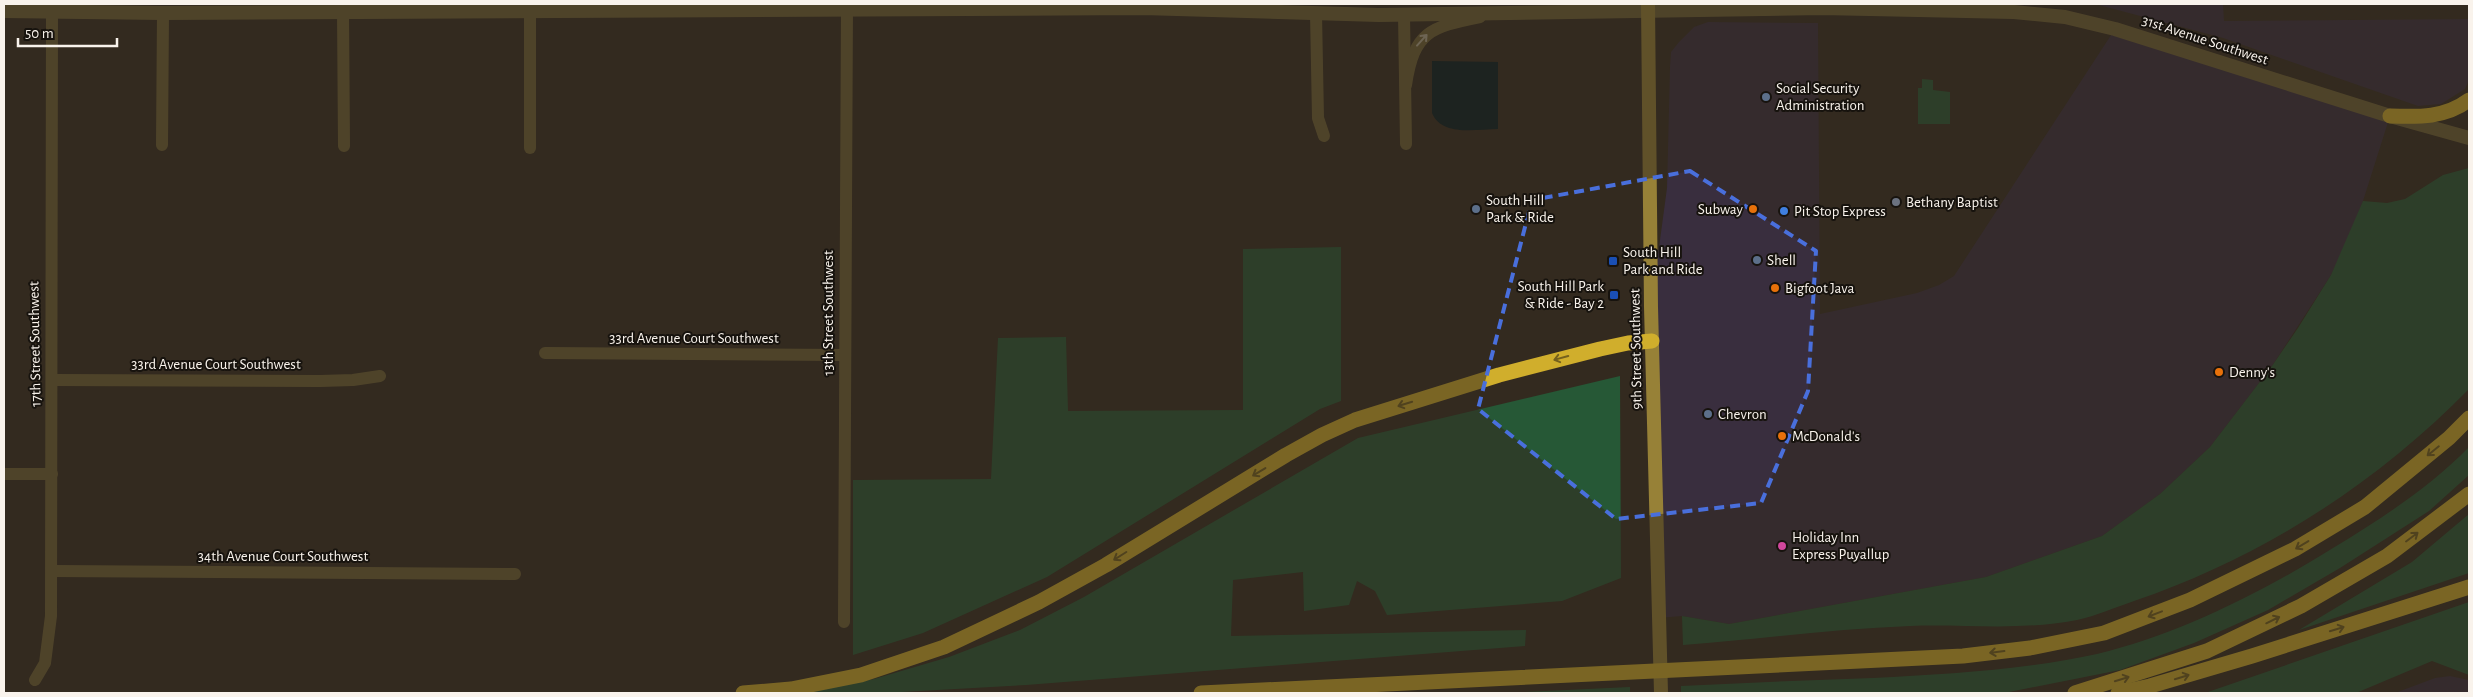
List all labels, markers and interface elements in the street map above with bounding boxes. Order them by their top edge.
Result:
street label: 31st Avenue Southwest [2140,13,2270,68]
scale bar [18,15,116,47]
text: 50 m [25,26,54,41]
one-way arrow [1416,33,1428,46]
place label: Social Security Administration [1776,81,1865,113]
marker: Social Security Administration [1760,91,1772,103]
place label: South Hill Park & Ride [1486,193,1554,225]
place label: Bethany Baptist [1906,195,1998,210]
marker: Bethany Baptist [1890,196,1902,208]
place label: Subway [1698,202,1744,217]
marker: South Hill Park & Ride [1470,203,1482,215]
marker: Subway [1747,203,1759,215]
place label: Pit Stop Express [1794,204,1886,219]
marker: Pit Stop Express [1778,205,1790,217]
place label: South Hill Park and Ride [1623,245,1703,277]
street label: 13th Street Southwest [821,250,836,376]
place label: Shell [1767,253,1796,268]
marker: Shell [1751,254,1763,266]
marker: South Hill Park and Ride [1607,255,1619,267]
place label: South Hill Park & Ride - Bay 2 [1517,279,1604,311]
street label: 17th Street Southwest [26,281,44,407]
place label: Bigfoot Java [1785,281,1854,296]
marker: Bigfoot Java [1769,282,1781,294]
street label: 9th Street Southwest [1627,288,1645,410]
marker: South Hill Park & Ride - Bay 2 [1608,289,1620,301]
street label: 33rd Avenue Court Southwest [609,331,779,346]
one-way arrow [1554,354,1570,364]
street label: 33rd Avenue Court Southwest [131,357,301,372]
place label: Denny's [2229,365,2275,380]
marker: Denny's [2213,366,2225,378]
one-way arrow [1398,399,1414,409]
place label: Chevron [1718,407,1767,422]
marker: Chevron [1702,408,1714,420]
place label: McDonald's [1792,429,1860,444]
marker: McDonald's [1776,430,1788,442]
one-way arrow [2427,445,2440,456]
one-way arrow [1252,467,1266,477]
place label: Holiday Inn Express Puyallup [1792,530,1889,562]
one-way arrow [2405,532,2419,542]
marker: Holiday Inn Express Puyallup [1776,540,1788,552]
one-way arrow [2295,541,2309,551]
street label: 34th Avenue Court Southwest [198,549,368,564]
one-way arrow [1113,551,1127,562]
one-way arrow [2147,610,2162,619]
one-way arrow [2265,614,2280,624]
one-way arrow [2329,624,2345,634]
one-way arrow [1990,647,2006,657]
one-way arrow [2173,671,2189,681]
one-way arrow [2113,674,2129,684]

